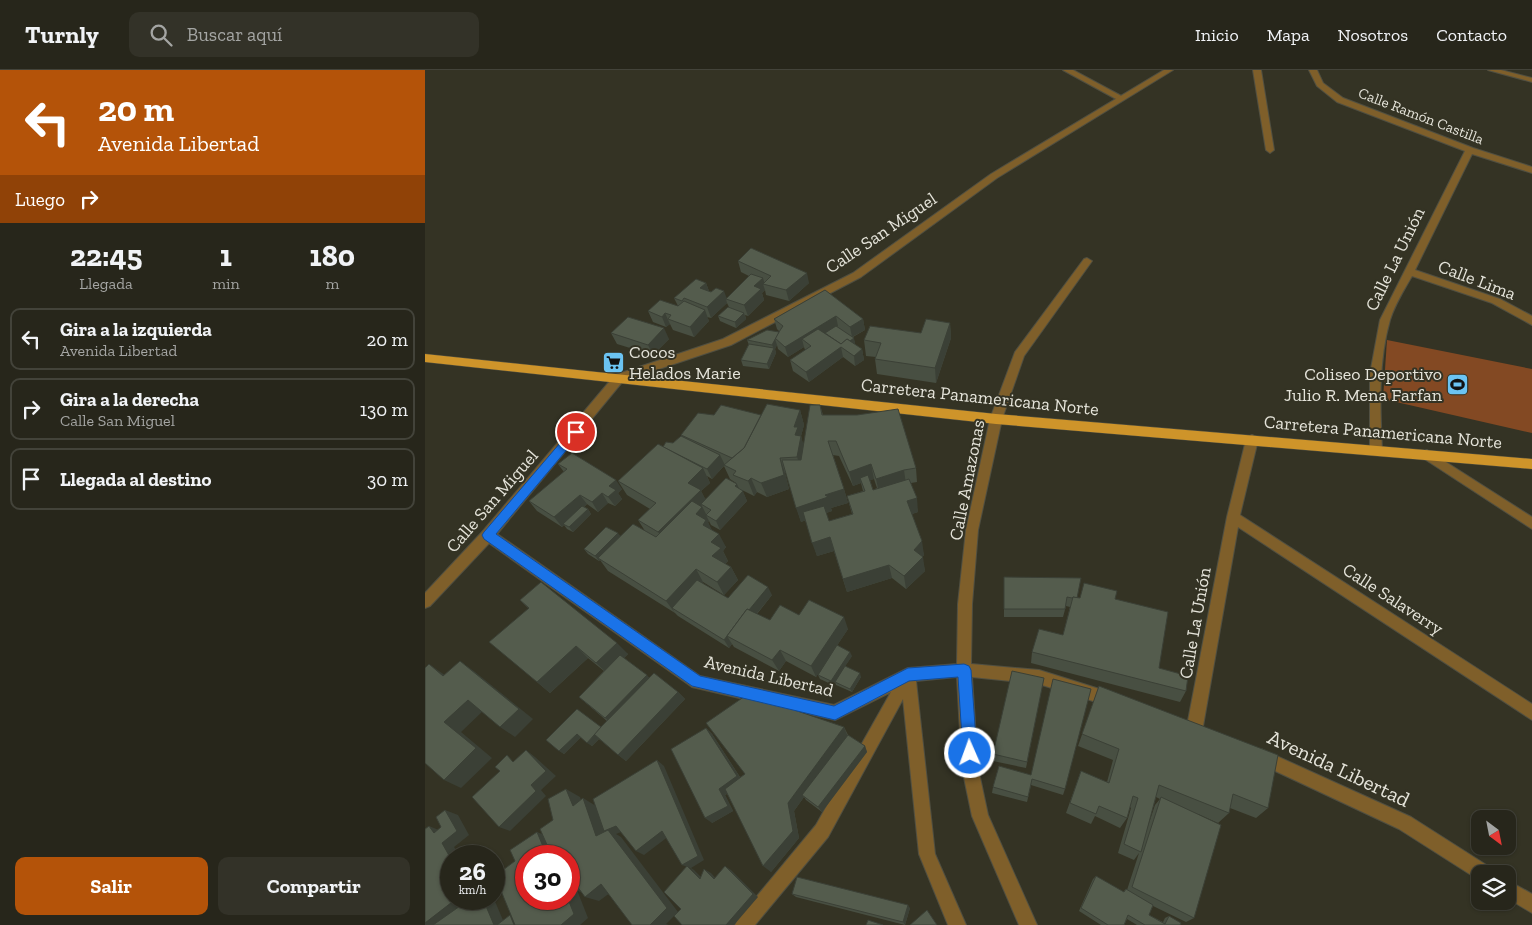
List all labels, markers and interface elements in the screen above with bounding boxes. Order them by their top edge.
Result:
search box [129,12,479,57]
text: Turnly [25,20,99,49]
icon: search [147,21,175,49]
text: Buscar aquí [187,23,282,46]
text: Inicio [1195,24,1239,46]
text: Mapa [1267,24,1310,46]
text: Nosotros [1338,24,1408,46]
text: Contacto [1436,24,1507,46]
street label: Calle Ramón Castilla [1356,84,1486,148]
text: 20 m [98,88,174,130]
icon: left [15,90,80,155]
text: Avenida Libertad [98,130,259,157]
icon: right [75,185,103,213]
text: Luego [15,188,65,211]
street label: Calle San Miguel [821,188,941,278]
street label: Calle La Unión [1360,203,1430,314]
text: 22:45 [70,238,142,274]
text: 1 [220,238,232,274]
text: 180 [310,238,355,274]
street label: Calle Lima [1435,255,1519,305]
text: Llegada [79,274,133,293]
text: min [212,274,240,293]
text: m [325,274,339,293]
text: Gira a la izquierda [60,318,212,341]
icon: left [17,325,45,353]
text: 20 m [367,328,408,351]
text: Avenida Libertad [60,341,177,360]
place label: Cocos Helados Marie [629,341,741,384]
supermarket icon: Cocos Helados Marie [601,350,625,374]
place label: Coliseo Deportivo Julio R. Mena Farfan [1284,363,1443,406]
sports icon: Coliseo Deportivo Julio R. Mena Farfan [1446,372,1470,396]
street label: Carretera Panamericana Norte [860,374,1100,420]
text: Gira a la derecha [60,388,199,411]
icon: right [17,395,45,423]
text: 130 m [360,398,408,421]
text: Calle San Miguel [60,411,175,430]
pin [555,411,597,453]
street label: Carretera Panamericana Norte [1263,411,1503,453]
icon: arrive [562,418,590,446]
street label: Calle Amazonas [945,418,989,542]
street label: Calle San Miguel [441,445,543,557]
icon: arrive [17,465,45,493]
text: Llegada al destino [60,468,211,491]
text: 30 m [367,468,408,491]
street label: Calle Salaverry [1339,558,1448,640]
street label: Calle La Unión [1174,565,1216,680]
street label: Avenida Libertad [702,650,836,702]
street label: Avenida Libertad [1264,724,1414,812]
position arrow [943,726,995,778]
north arrow [1471,810,1516,855]
map controls [1471,810,1516,910]
speed limit sign: 30 [515,845,580,910]
text: 26 [459,856,486,886]
button: Salir [15,857,208,915]
button: Compartir [218,857,410,915]
button: layers [1471,865,1516,910]
text: km/h [459,883,486,897]

